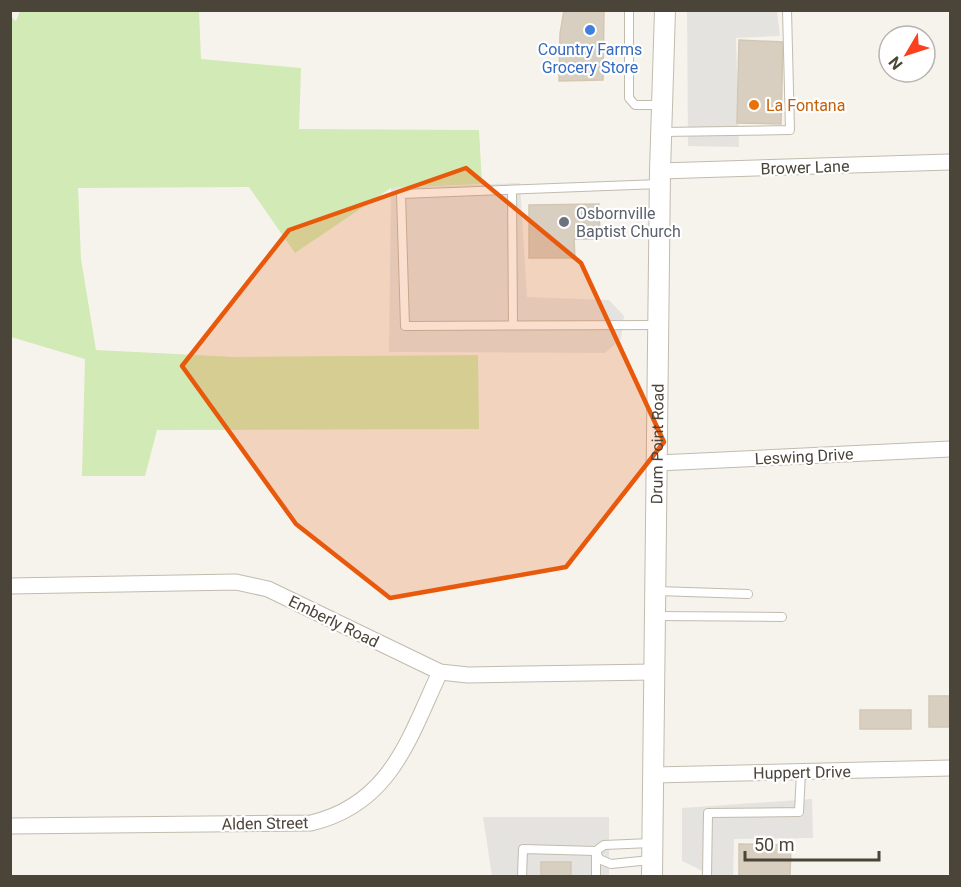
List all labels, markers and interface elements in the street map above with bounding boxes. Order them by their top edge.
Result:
marker: Country Farms Grocery Store [583,23,597,37]
north arrow [877,24,937,84]
place label: Country Farms Grocery Store [538,40,642,77]
text: N [885,53,907,73]
place label: La Fontana [766,96,845,115]
marker: La Fontana [747,98,761,112]
street label: Brower Lane [760,156,850,179]
place label: Osbornville Baptist Church [576,204,681,241]
marker: Osbornville Baptist Church [557,215,571,229]
street label: Drum Point Road [647,384,668,504]
street label: Leswing Drive [754,444,854,469]
street label: Emberly Road [286,591,382,652]
street label: Huppert Drive [753,762,851,783]
street label: Alden Street [221,813,309,834]
scale bar [745,824,878,862]
text: 50 m [754,834,794,855]

